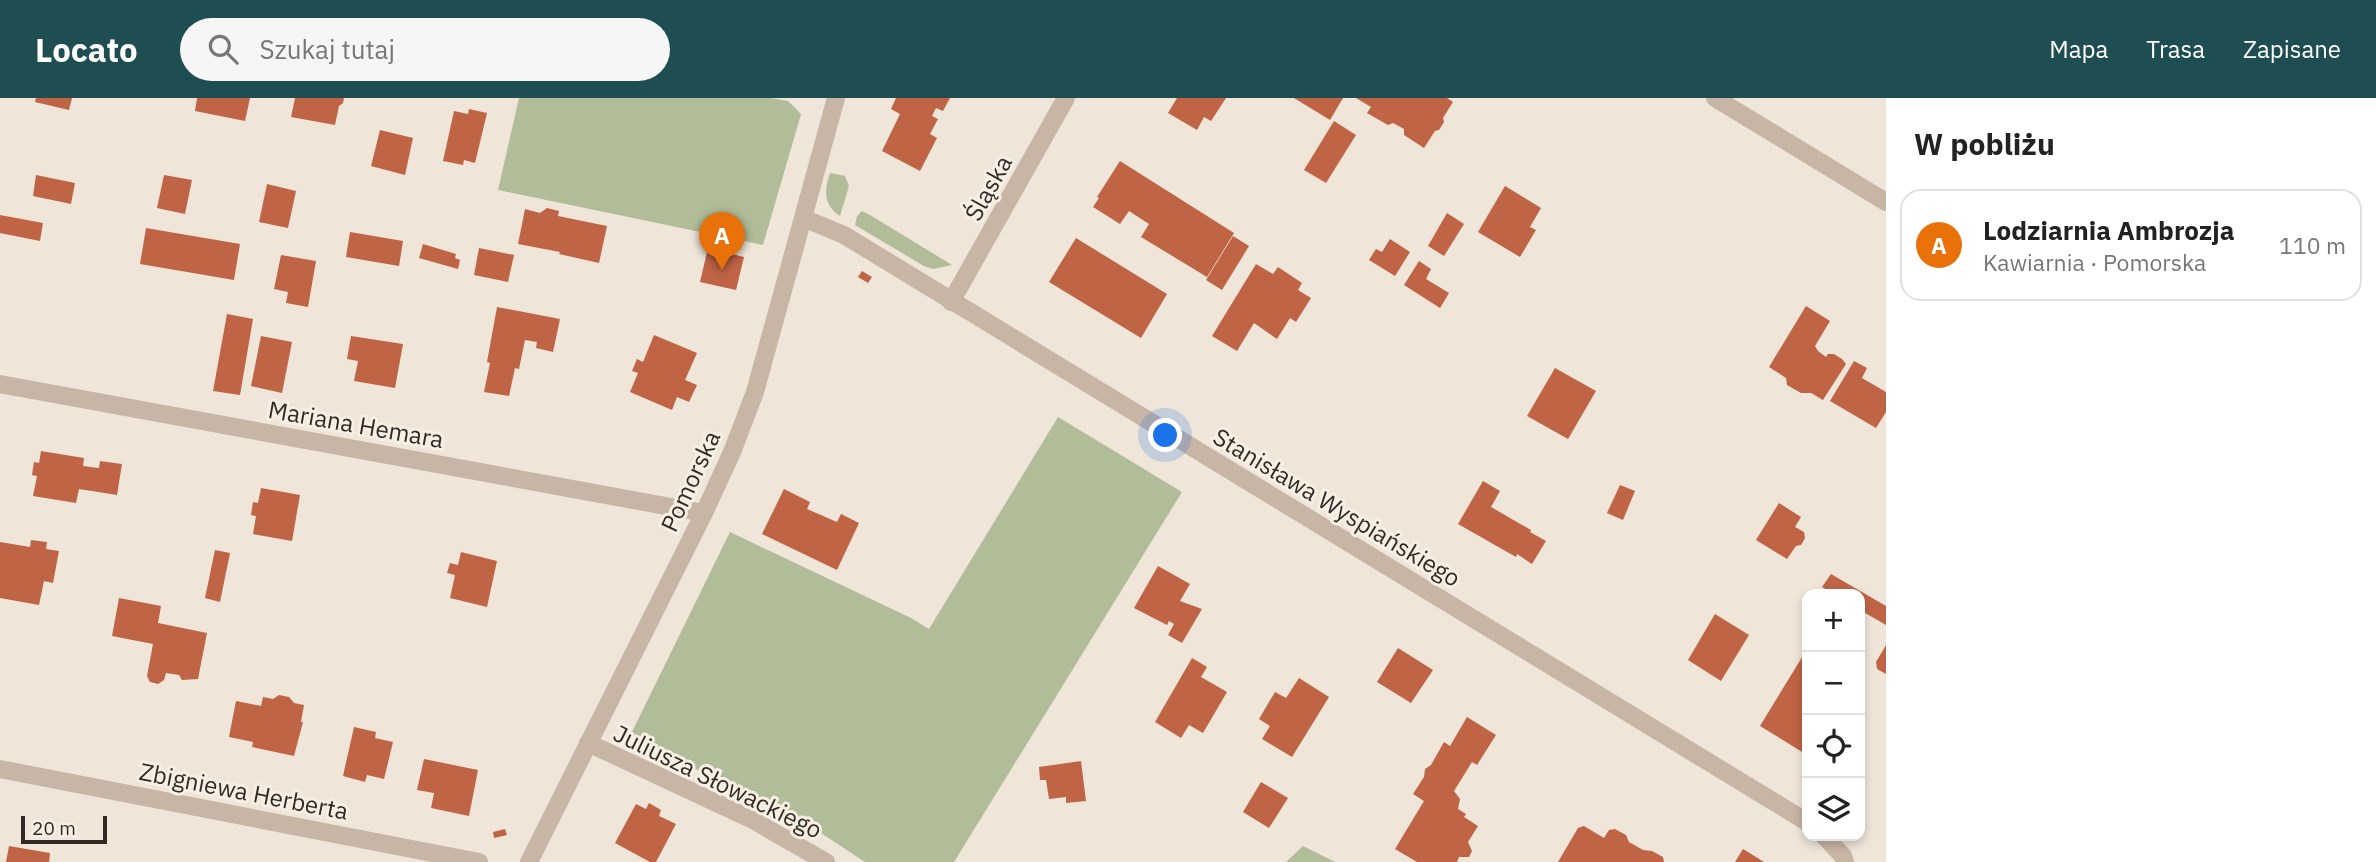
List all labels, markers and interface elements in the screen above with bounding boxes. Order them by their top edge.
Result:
search box [180,18,670,81]
text: Locato [35,28,138,71]
icon: search [204,30,242,68]
text: Szukaj tutaj [260,32,395,66]
text: Mapa [2049,33,2108,65]
text: Trasa [2146,33,2205,65]
text: Zapisane [2243,33,2341,65]
text: W pobliżu [1914,124,2055,163]
street label: Śląska [957,149,1019,227]
pin: A [699,212,745,270]
text: Lodziarnia Ambrozja [1983,213,2234,247]
text: A [1931,230,1947,260]
text: 110 m [2279,230,2346,260]
text: Kawiarnia · Pomorska [1983,247,2206,277]
street label: Mariana Hemara [266,393,446,455]
your location [1148,418,1182,452]
street label: Stanisława Wyspiańskiego [1207,420,1467,594]
street label: Pomorska [653,425,727,537]
map controls [1802,589,1865,841]
button: + [1802,589,1865,652]
button: − [1802,652,1865,715]
button: locate [1802,715,1865,778]
street label: Juliusza Słowackiego [609,717,827,845]
street label: Zbigniewa Herberta [137,755,351,827]
button: layers [1802,778,1865,841]
scale bar [21,813,107,845]
text: 20 m [32,816,76,840]

